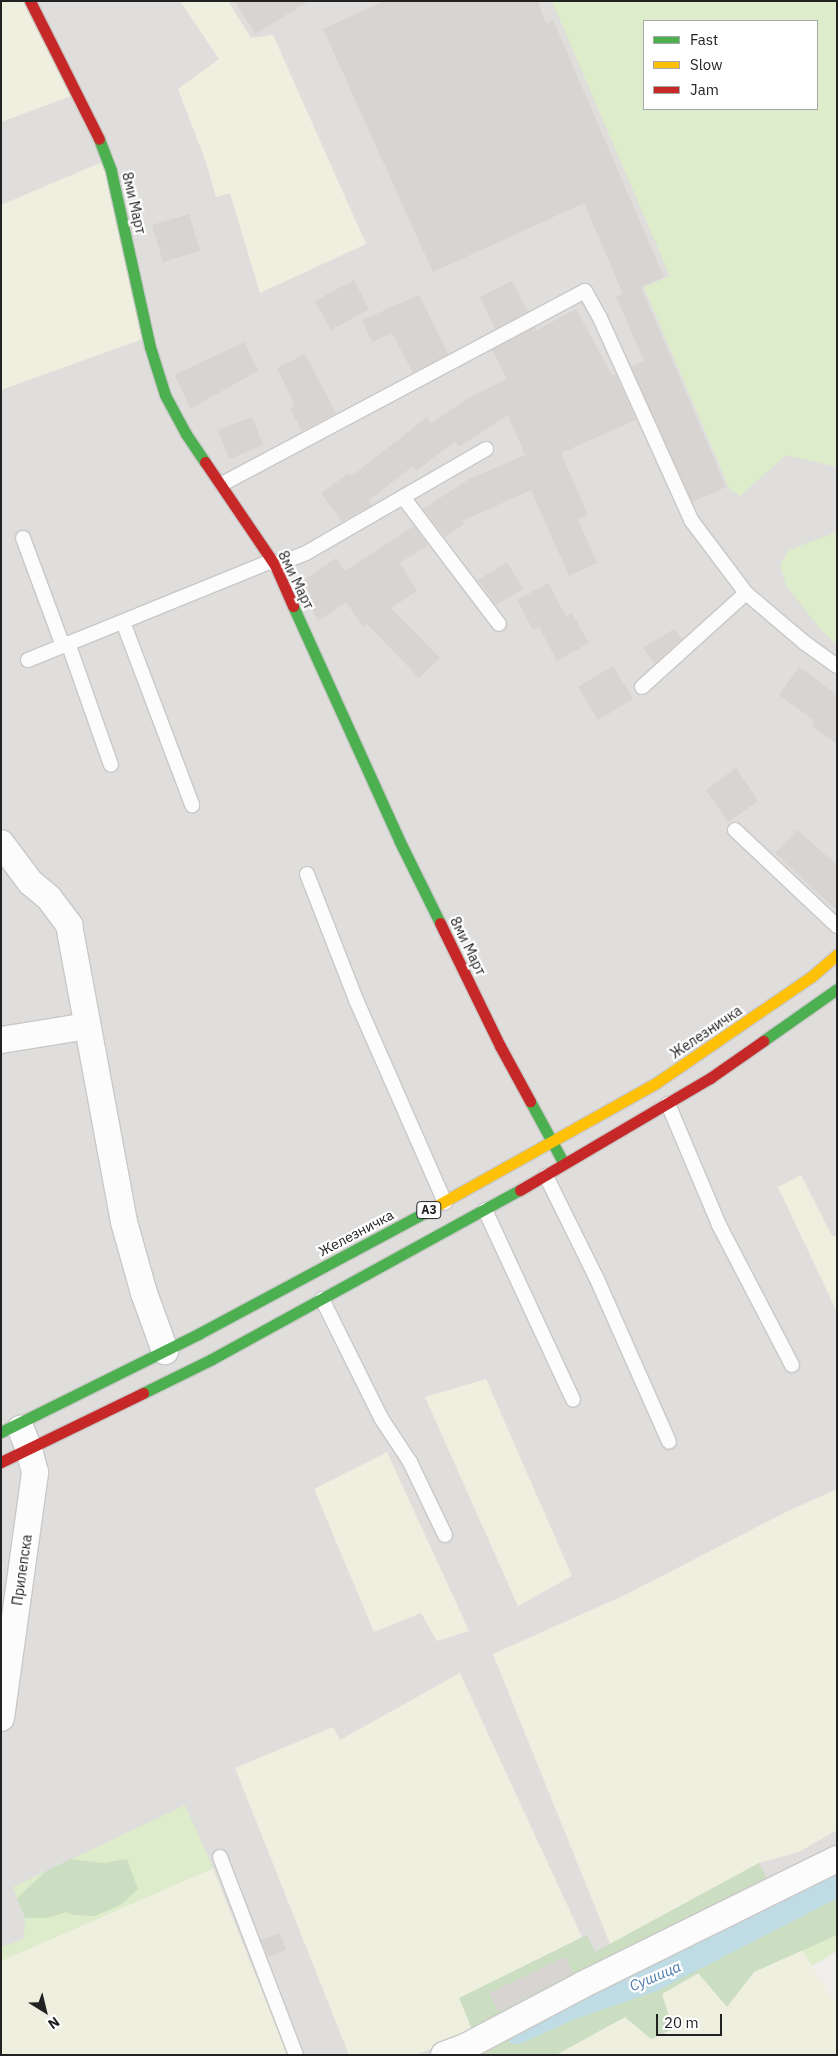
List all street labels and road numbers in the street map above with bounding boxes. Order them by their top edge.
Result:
street label: 8ми Март [119,170,149,236]
street label: 8ми Март [275,548,317,612]
street label: 8ми Март [447,914,489,978]
street label: Железничка [667,1002,745,1062]
road number: A3 [415,1200,443,1220]
street label: Железничка [316,1206,396,1260]
street label: Прилепска [9,1533,35,1607]

